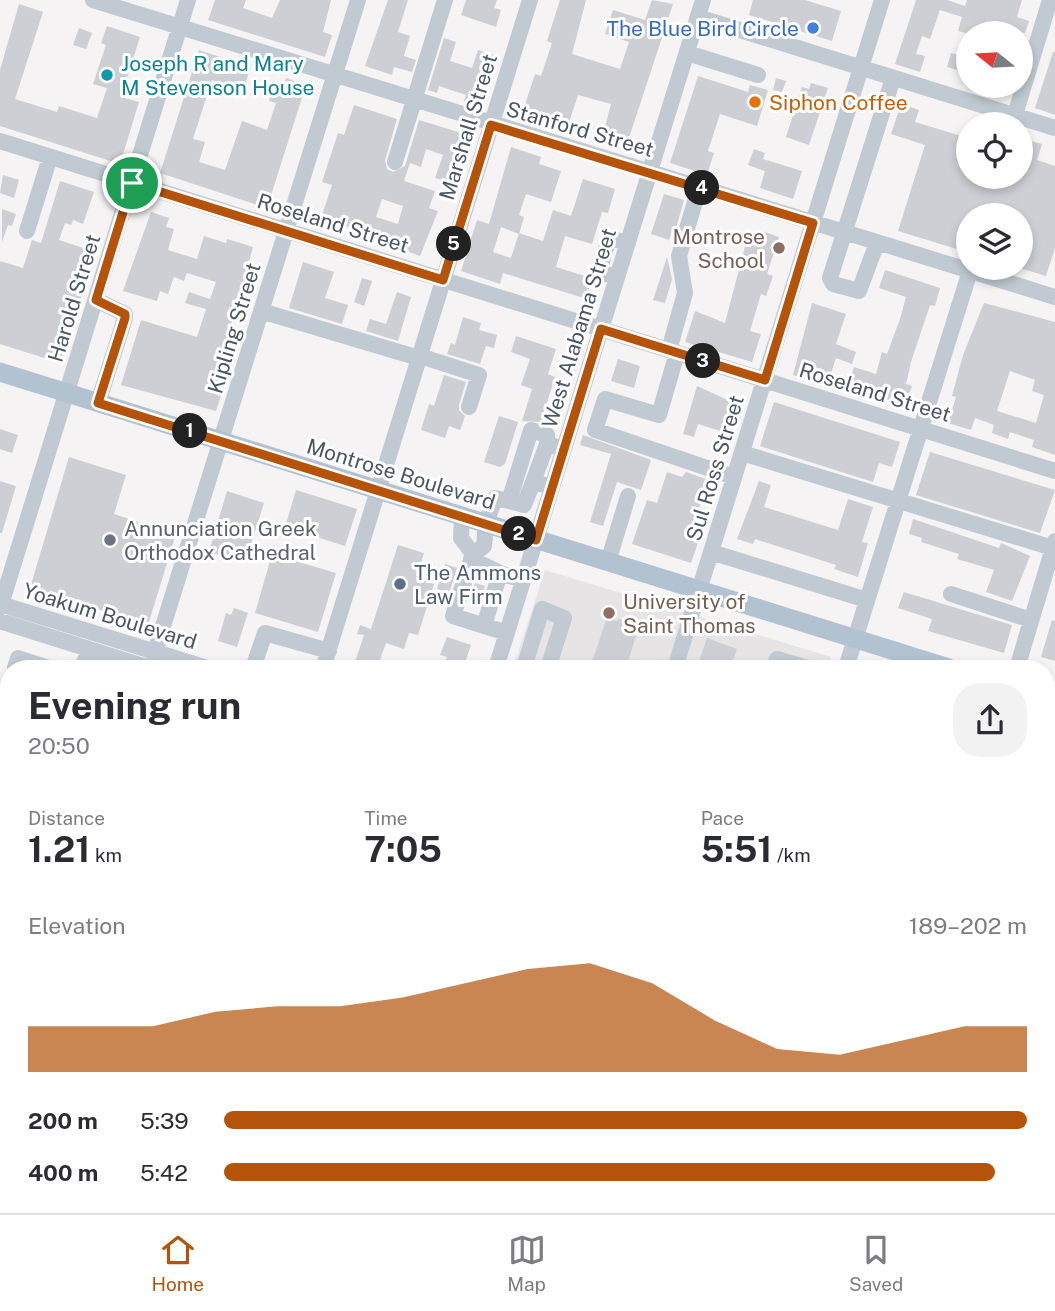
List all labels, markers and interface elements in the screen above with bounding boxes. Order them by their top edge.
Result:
place label: The Blue Bird Circle [606,16,799,41]
marker: The Blue Bird Circle [805,20,821,36]
north arrow [956,21,1032,98]
map controls [956,21,1033,280]
place label: Joseph R and Mary M Stevenson House [121,51,314,100]
street label: Marshall Street [434,51,502,203]
marker: Joseph R and Mary M Stevenson House [99,67,115,83]
place label: Siphon Coffee [769,90,908,115]
marker: Siphon Coffee [747,94,763,110]
street label: Stanford Street [503,96,657,162]
button: locate [956,112,1033,189]
pin [102,153,162,213]
icon: arrive [113,164,151,202]
pin: 4 [684,170,720,206]
text: 4 [695,176,708,198]
street label: Roseland Street [254,188,412,258]
button: layers [956,203,1033,280]
place label: Montrose School [672,224,765,273]
street label: West Alabama Street [537,225,621,431]
pin: 5 [436,226,472,262]
street label: Harold Street [43,231,105,365]
text: 5 [447,232,460,254]
marker: Montrose School [771,240,787,256]
street label: Kipling Street [202,260,266,396]
pin: 3 [686,344,720,378]
text: 3 [696,349,709,371]
street label: Roseland Street [796,357,954,427]
street label: Sul Ross Street [681,392,749,544]
pin: 1 [172,414,208,448]
text: 1 [185,419,194,441]
street label: Montrose Boulevard [304,433,498,515]
place label: Annunciation Greek Orthodox Cathedral [124,516,317,565]
pin: 2 [502,516,536,552]
text: 2 [512,522,525,544]
marker: Annunciation Greek Orthodox Cathedral [102,532,118,548]
place label: The Ammons Law Firm [414,560,541,609]
marker: The Ammons Law Firm [392,576,408,592]
street label: Yoakum Boulevard [20,578,200,654]
place label: University of Saint Thomas [623,589,756,638]
marker: University of Saint Thomas [601,605,617,621]
text: Evening run [28,683,241,728]
button: share [953,683,1027,757]
text: 20:50 [28,732,90,759]
text: Distance [28,807,105,829]
text: Time [364,807,408,829]
text: Pace [701,807,744,829]
text: 1.21 [28,829,90,870]
text: 7:05 [364,829,442,870]
text: 5:51 [701,829,772,870]
text: km [90,844,122,866]
text: /km [772,844,811,866]
text: Elevation [28,912,126,939]
text: 189–202 m [909,912,1027,939]
text: 200 m [28,1107,98,1134]
text: 5:39 [140,1107,189,1134]
text: 400 m [28,1159,98,1186]
text: 5:42 [140,1159,188,1186]
tab: Home [152,1231,204,1295]
tab: Map [507,1231,546,1295]
tab: Saved [849,1231,903,1295]

